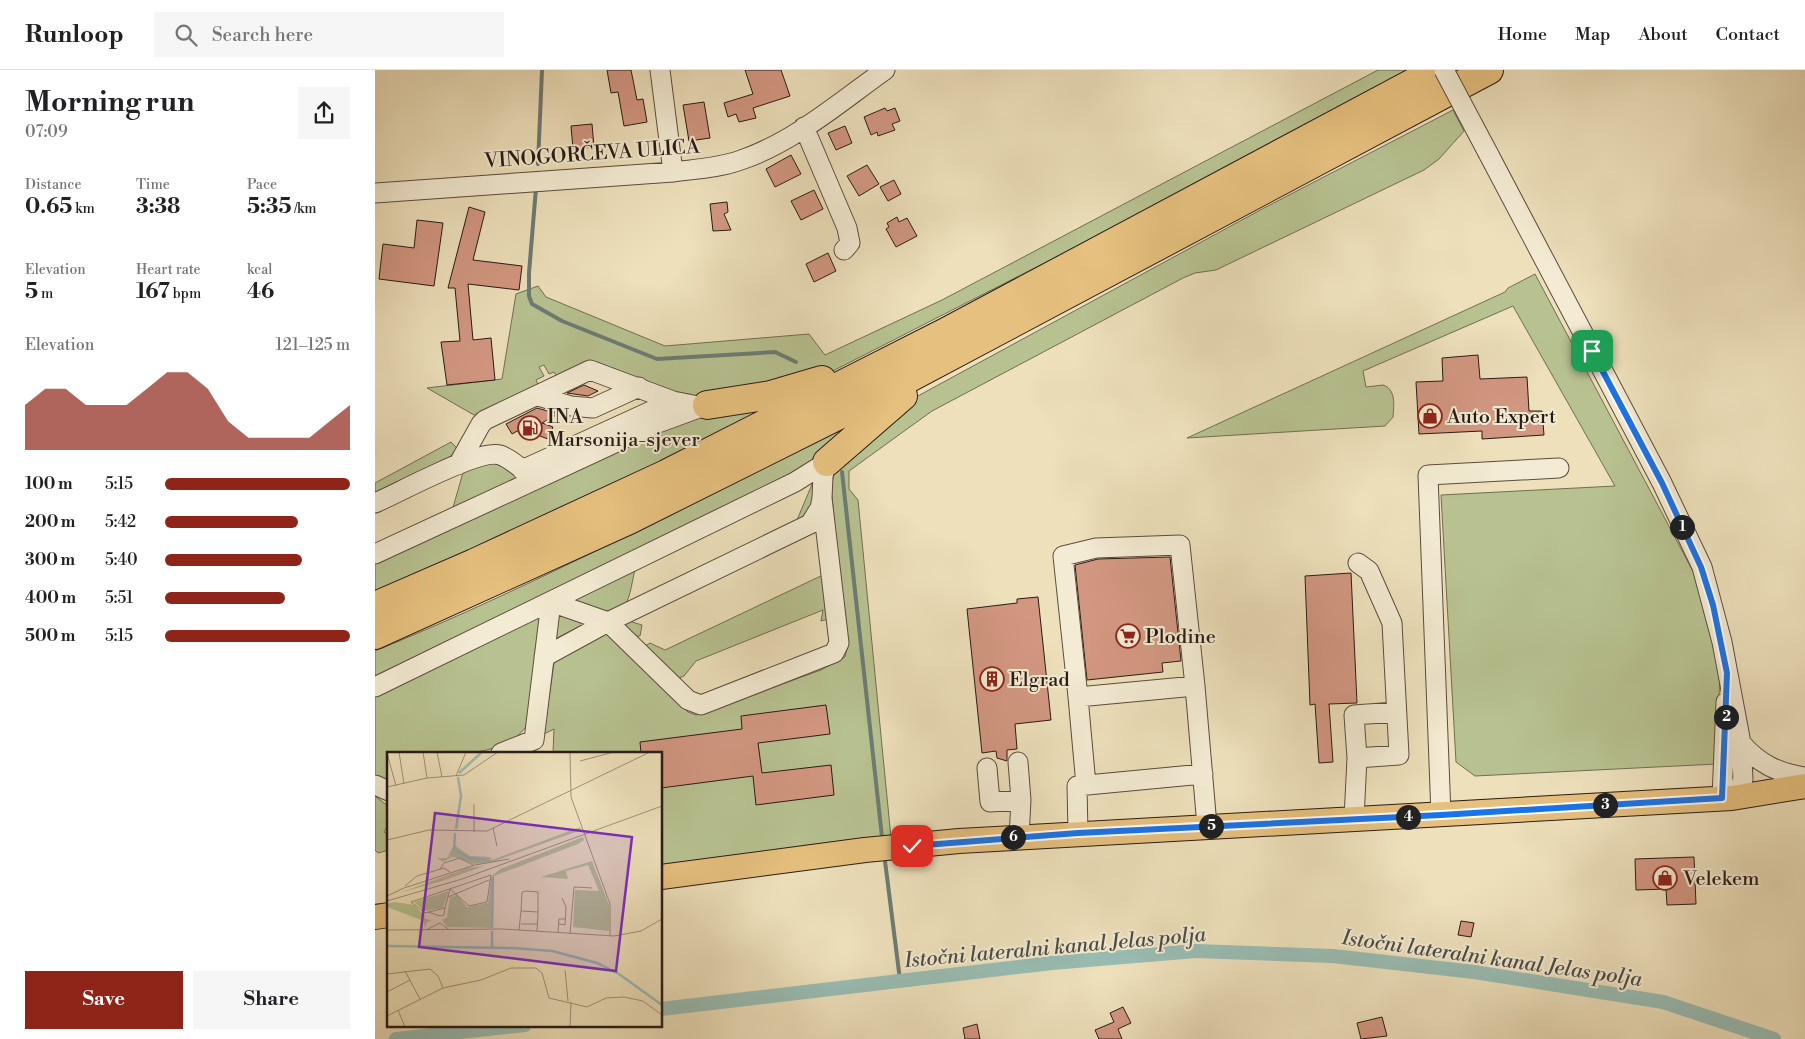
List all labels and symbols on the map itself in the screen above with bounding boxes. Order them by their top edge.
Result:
street label: VINOGORČEVA ULICA [482,133,702,175]
pin [1571,330,1613,372]
shop icon: Auto Expert [1417,403,1443,429]
place label: INA Marsonija-sjever [547,405,700,453]
place label: Auto Expert [1446,405,1556,430]
fuel station icon: INA Marsonija-sjever [517,415,543,441]
pin: 1 [1669,514,1695,540]
supermarket icon: Plodine [1115,623,1141,649]
place label: Plodine [1145,625,1216,650]
building icon: Elgrad [979,666,1005,692]
place label: Elgrad [1009,668,1070,693]
pin: 2 [1713,704,1739,730]
inset map [387,752,663,1026]
pin: 3 [1593,792,1617,818]
pin: 4 [1395,804,1421,830]
pin: 5 [1199,814,1223,838]
pin: 6 [1001,824,1025,850]
pin [891,825,933,867]
shop icon: Velekem [1652,865,1678,891]
place label: Velekem [1682,867,1760,892]
water label: Istočni lateralni kanal Jelas polja [902,922,1207,974]
water label: Istočni lateralni kanal Jelas polja [1339,925,1644,993]

